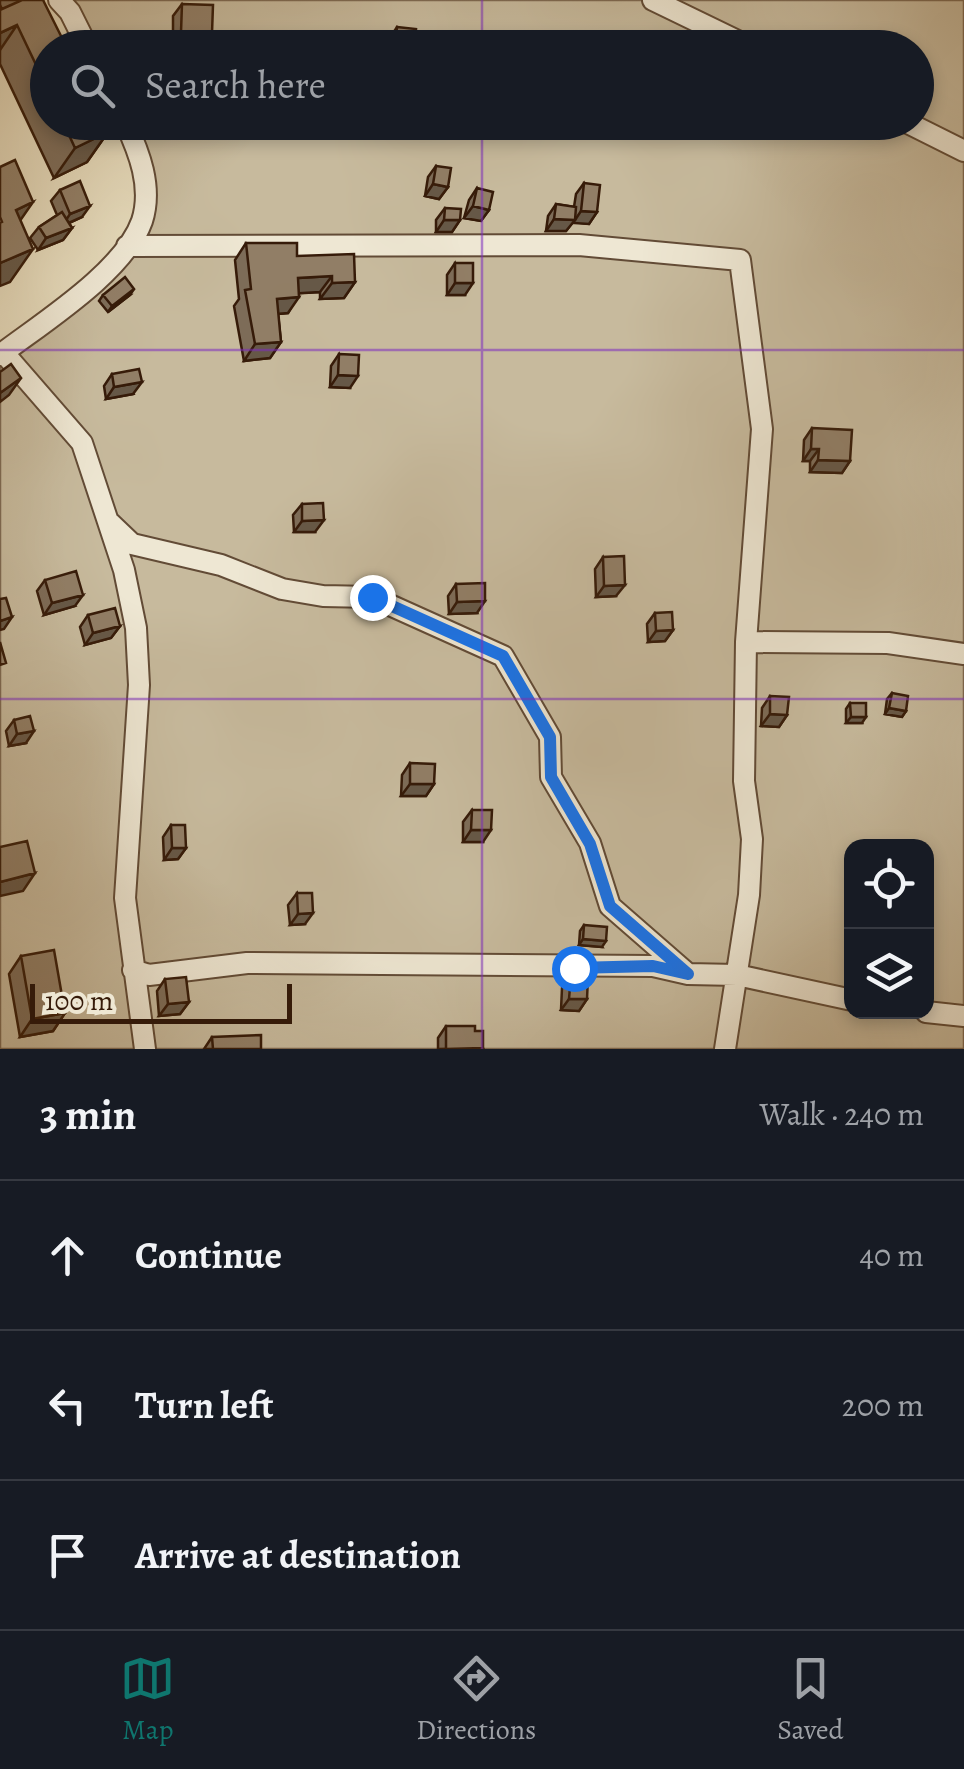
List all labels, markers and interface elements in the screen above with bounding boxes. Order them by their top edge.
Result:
search box [30,30,934,140]
icon: search [65,58,120,113]
text: Search here [145,59,326,111]
route end [350,575,396,621]
map controls [844,839,934,1019]
button: locate [844,839,934,929]
button: layers [844,929,934,1019]
route start [552,946,598,992]
scale bar [30,979,292,1024]
text: 100 m [45,982,113,1020]
text: 3 min [40,1086,136,1143]
text: Walk · 240 m [759,1092,924,1136]
icon: ahead [40,1228,95,1283]
text: Continue [135,1229,282,1281]
text: 40 m [859,1233,924,1277]
icon: left [40,1378,95,1433]
text: Turn left [135,1379,274,1431]
text: 200 m [842,1383,924,1427]
icon: arrive [40,1528,95,1583]
text: Arrive at destination [135,1529,461,1581]
tab: Map [120,1651,175,1749]
tab: Directions [416,1651,536,1749]
tab: Saved [777,1651,844,1749]

